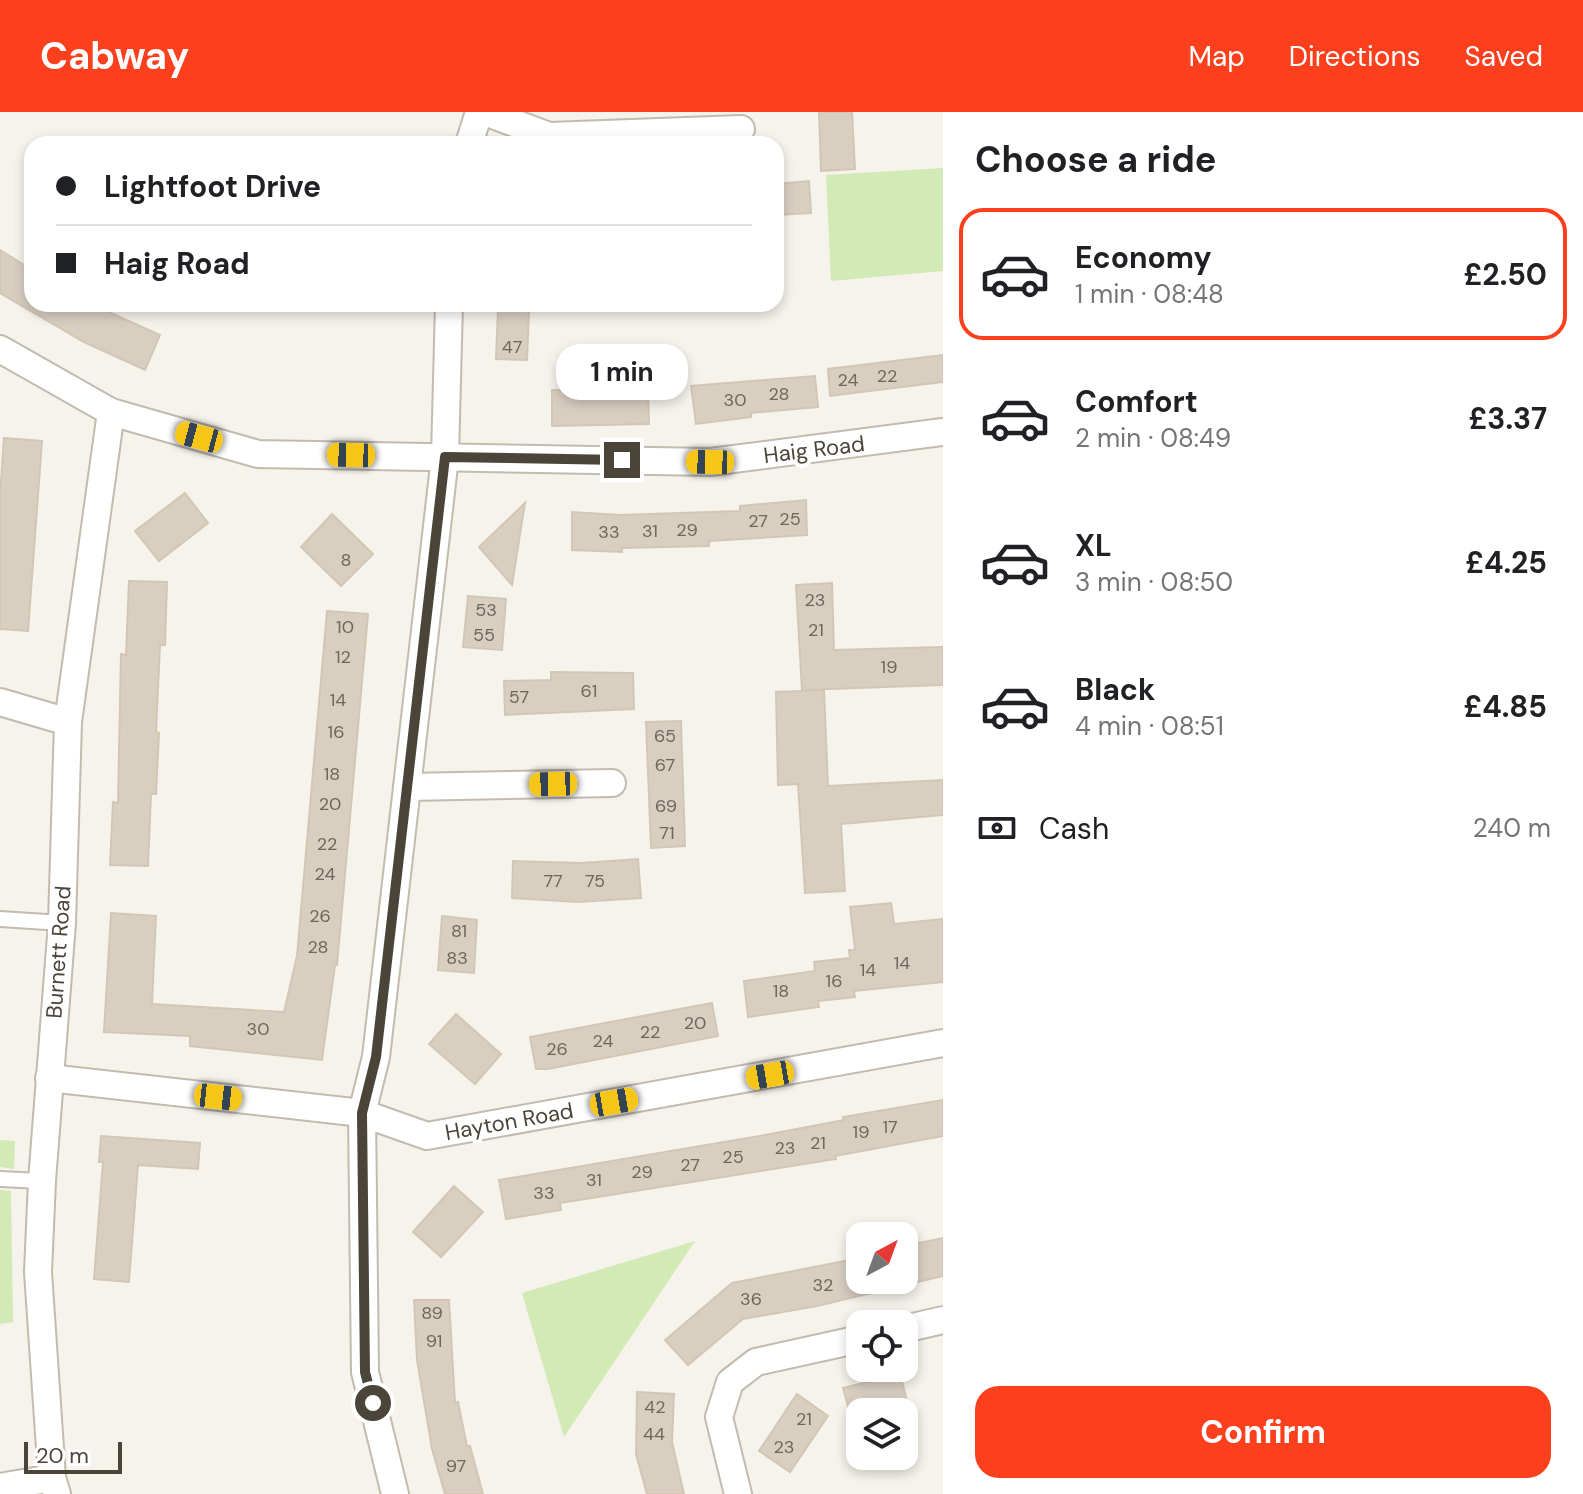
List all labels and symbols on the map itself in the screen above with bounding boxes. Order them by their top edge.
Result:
house number: 47 [502,335,522,359]
callout: 1 min [556,344,688,400]
house number: 22 [877,364,897,388]
house number: 24 [838,368,859,392]
house number: 28 [768,382,790,406]
house number: 30 [724,388,746,412]
car [173,419,225,455]
street label: Haig Road [762,429,866,470]
route end [604,442,640,478]
car [327,443,375,467]
car [686,450,734,474]
house number: 25 [779,507,801,531]
house number: 27 [748,509,768,533]
house number: 29 [676,518,698,542]
house number: 31 [642,519,658,543]
house number: 33 [598,520,620,544]
house number: 8 [341,548,351,572]
house number: 23 [804,588,826,612]
house number: 53 [475,598,497,622]
house number: 10 [336,615,354,639]
house number: 21 [808,618,824,642]
house number: 55 [473,623,495,647]
house number: 12 [335,645,351,669]
house number: 19 [881,655,897,679]
house number: 61 [581,679,597,703]
house number: 57 [509,685,529,709]
house number: 14 [330,688,346,712]
house number: 16 [328,720,344,744]
house number: 65 [654,724,676,748]
house number: 67 [655,753,675,777]
house number: 18 [324,762,340,786]
car [529,772,577,796]
house number: 20 [319,792,341,816]
house number: 69 [655,794,677,818]
house number: 71 [659,821,675,845]
house number: 22 [317,832,337,856]
house number: 24 [315,862,336,886]
house number: 77 [543,869,563,893]
house number: 75 [585,869,605,893]
street label: Burnett Road [39,885,78,1019]
house number: 26 [309,904,331,928]
house number: 81 [451,919,467,943]
house number: 28 [307,935,329,959]
house number: 83 [446,946,468,970]
house number: 14 [894,951,910,975]
house number: 14 [860,958,876,982]
house number: 16 [826,969,842,993]
house number: 18 [773,979,789,1003]
house number: 20 [684,1011,706,1035]
house number: 30 [247,1017,269,1041]
house number: 22 [640,1020,660,1044]
house number: 24 [593,1029,614,1053]
house number: 26 [546,1037,568,1061]
car [744,1059,796,1091]
car [193,1083,243,1111]
car [588,1086,640,1118]
street label: Hayton Road [443,1096,576,1147]
house number: 17 [882,1115,898,1139]
house number: 19 [853,1120,869,1144]
house number: 21 [810,1131,826,1155]
house number: 23 [774,1136,796,1160]
house number: 25 [722,1145,744,1169]
house number: 27 [680,1153,700,1177]
house number: 29 [631,1160,653,1184]
house number: 31 [586,1168,602,1192]
house number: 33 [533,1181,555,1205]
north arrow [846,1222,918,1294]
house number: 32 [812,1273,834,1297]
house number: 36 [740,1287,762,1311]
house number: 89 [421,1301,443,1325]
house number: 91 [426,1329,442,1353]
route start [355,1385,391,1421]
house number: 42 [644,1395,666,1419]
house number: 21 [796,1407,812,1431]
house number: 44 [643,1422,665,1446]
house number: 23 [773,1435,795,1459]
scale bar [24,1438,122,1474]
house number: 97 [446,1454,466,1478]

